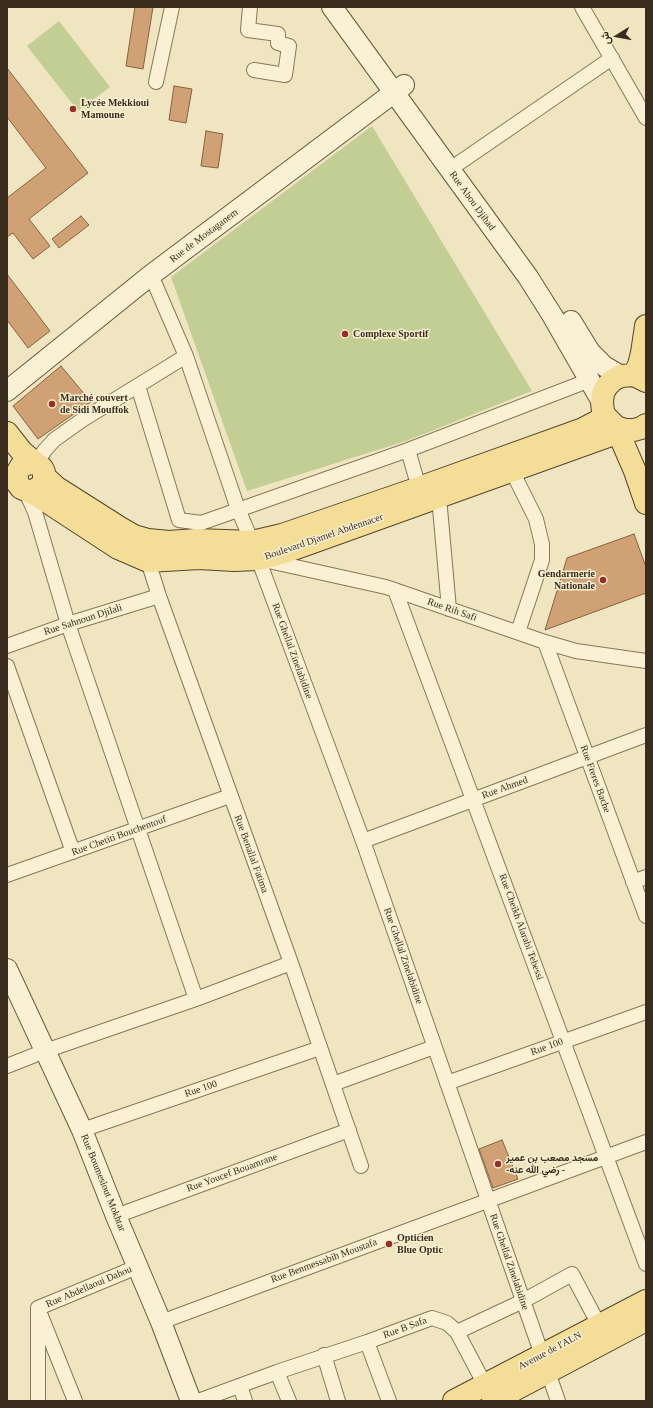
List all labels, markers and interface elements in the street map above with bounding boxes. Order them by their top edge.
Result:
north arrow [597,16,637,56]
text: ش [598,31,612,46]
place label: Lycée Mekkioui Mamoune [81,97,149,120]
marker: Lycée Mekkioui Mamoune [68,104,78,114]
street label: Rue Abou Djihad [446,169,498,233]
street label: Rue de Mostaganem [168,206,240,266]
place label: Complexe Sportif [353,328,428,340]
marker: Complexe Sportif [340,329,350,339]
place label: Marché couvert de Sidi Mouffok [60,392,129,416]
marker: Marché couvert de Sidi Mouffok [47,399,57,409]
street label: Boulevard Djamel Abdennacer [263,511,385,563]
place label: Gendarmerie Nationale [538,568,595,592]
marker: Gendarmerie Nationale [598,575,608,585]
street label: Rue Rih Safi [426,596,478,624]
street label: Rue Ghellal Zinelabidine [269,601,315,701]
street label: Rue Sahnoun Djilali [42,602,124,638]
street label: Rue Freres Bache [577,744,613,814]
street label: Rue Ahmed [480,774,530,802]
street label: Rue Chetiti Bouchentouf [70,813,168,859]
street label: Rue Benallal Fatima [231,813,271,895]
street label: Rue Cheikh Alarabi Tebessi [496,872,546,982]
street label: Rue Ghellal Zinelabidine [381,906,425,1006]
street label: Rue 100 [529,1036,565,1058]
street label: Rue 100 [183,1078,219,1100]
street label: Rue Boumeslout Mokhtar [78,1133,128,1233]
street label: Rue Youcef Bouamrane [185,1151,279,1195]
place label: مسجد مصعب بن عمير -رضي الله عنه - [506,1152,598,1176]
marker: مسجد مصعب بن عمير -رضي الله عنه - [493,1159,503,1169]
street label: Rue Ghellal Zinelabidine [487,1212,531,1312]
place label: Opticien Blue Optic [397,1232,443,1256]
street label: Rue Benmessabih Moustafa [269,1236,379,1286]
marker: Opticien Blue Optic [384,1239,394,1249]
street label: Rue Abdellaoui Dahou [44,1263,134,1311]
street label: Rue B Safa [382,1315,428,1341]
street label: Avenue de l'ALN [516,1329,584,1373]

